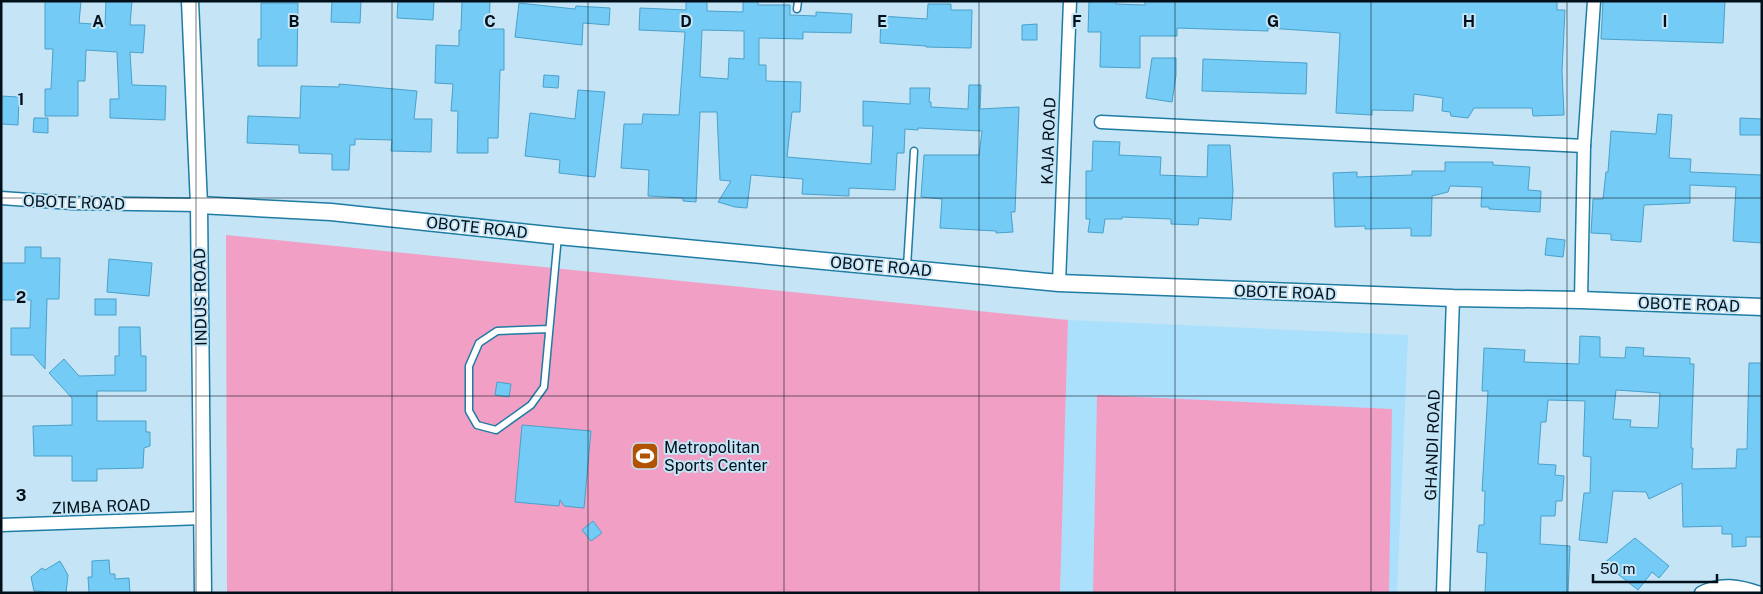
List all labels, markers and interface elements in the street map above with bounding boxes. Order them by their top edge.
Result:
text: A [92,12,104,31]
text: B [289,12,300,31]
text: C [484,12,496,31]
text: D [680,12,692,31]
text: E [877,12,887,31]
text: F [1072,12,1082,31]
text: G [1267,12,1279,31]
text: H [1463,12,1475,31]
text: I [1663,12,1667,31]
text: 1 [18,90,24,109]
street label: KAJA ROAD [1037,97,1060,185]
street label: OBOTE ROAD [23,191,125,214]
street label: OBOTE ROAD [425,213,529,242]
street label: INDUS ROAD [190,248,211,346]
street label: OBOTE ROAD [829,253,933,280]
street label: OBOTE ROAD [1234,281,1336,304]
text: 2 [16,288,26,307]
street label: OBOTE ROAD [1638,293,1740,316]
street label: GHANDI ROAD [1421,389,1444,501]
place label: Metropolitan Sports Center [664,438,768,475]
sports icon: Metropolitan Sports Center [630,441,660,471]
text: 3 [16,486,26,505]
street label: ZIMBA ROAD [51,495,151,518]
scale bar [1593,552,1717,584]
text: 50 m [1600,560,1635,577]

